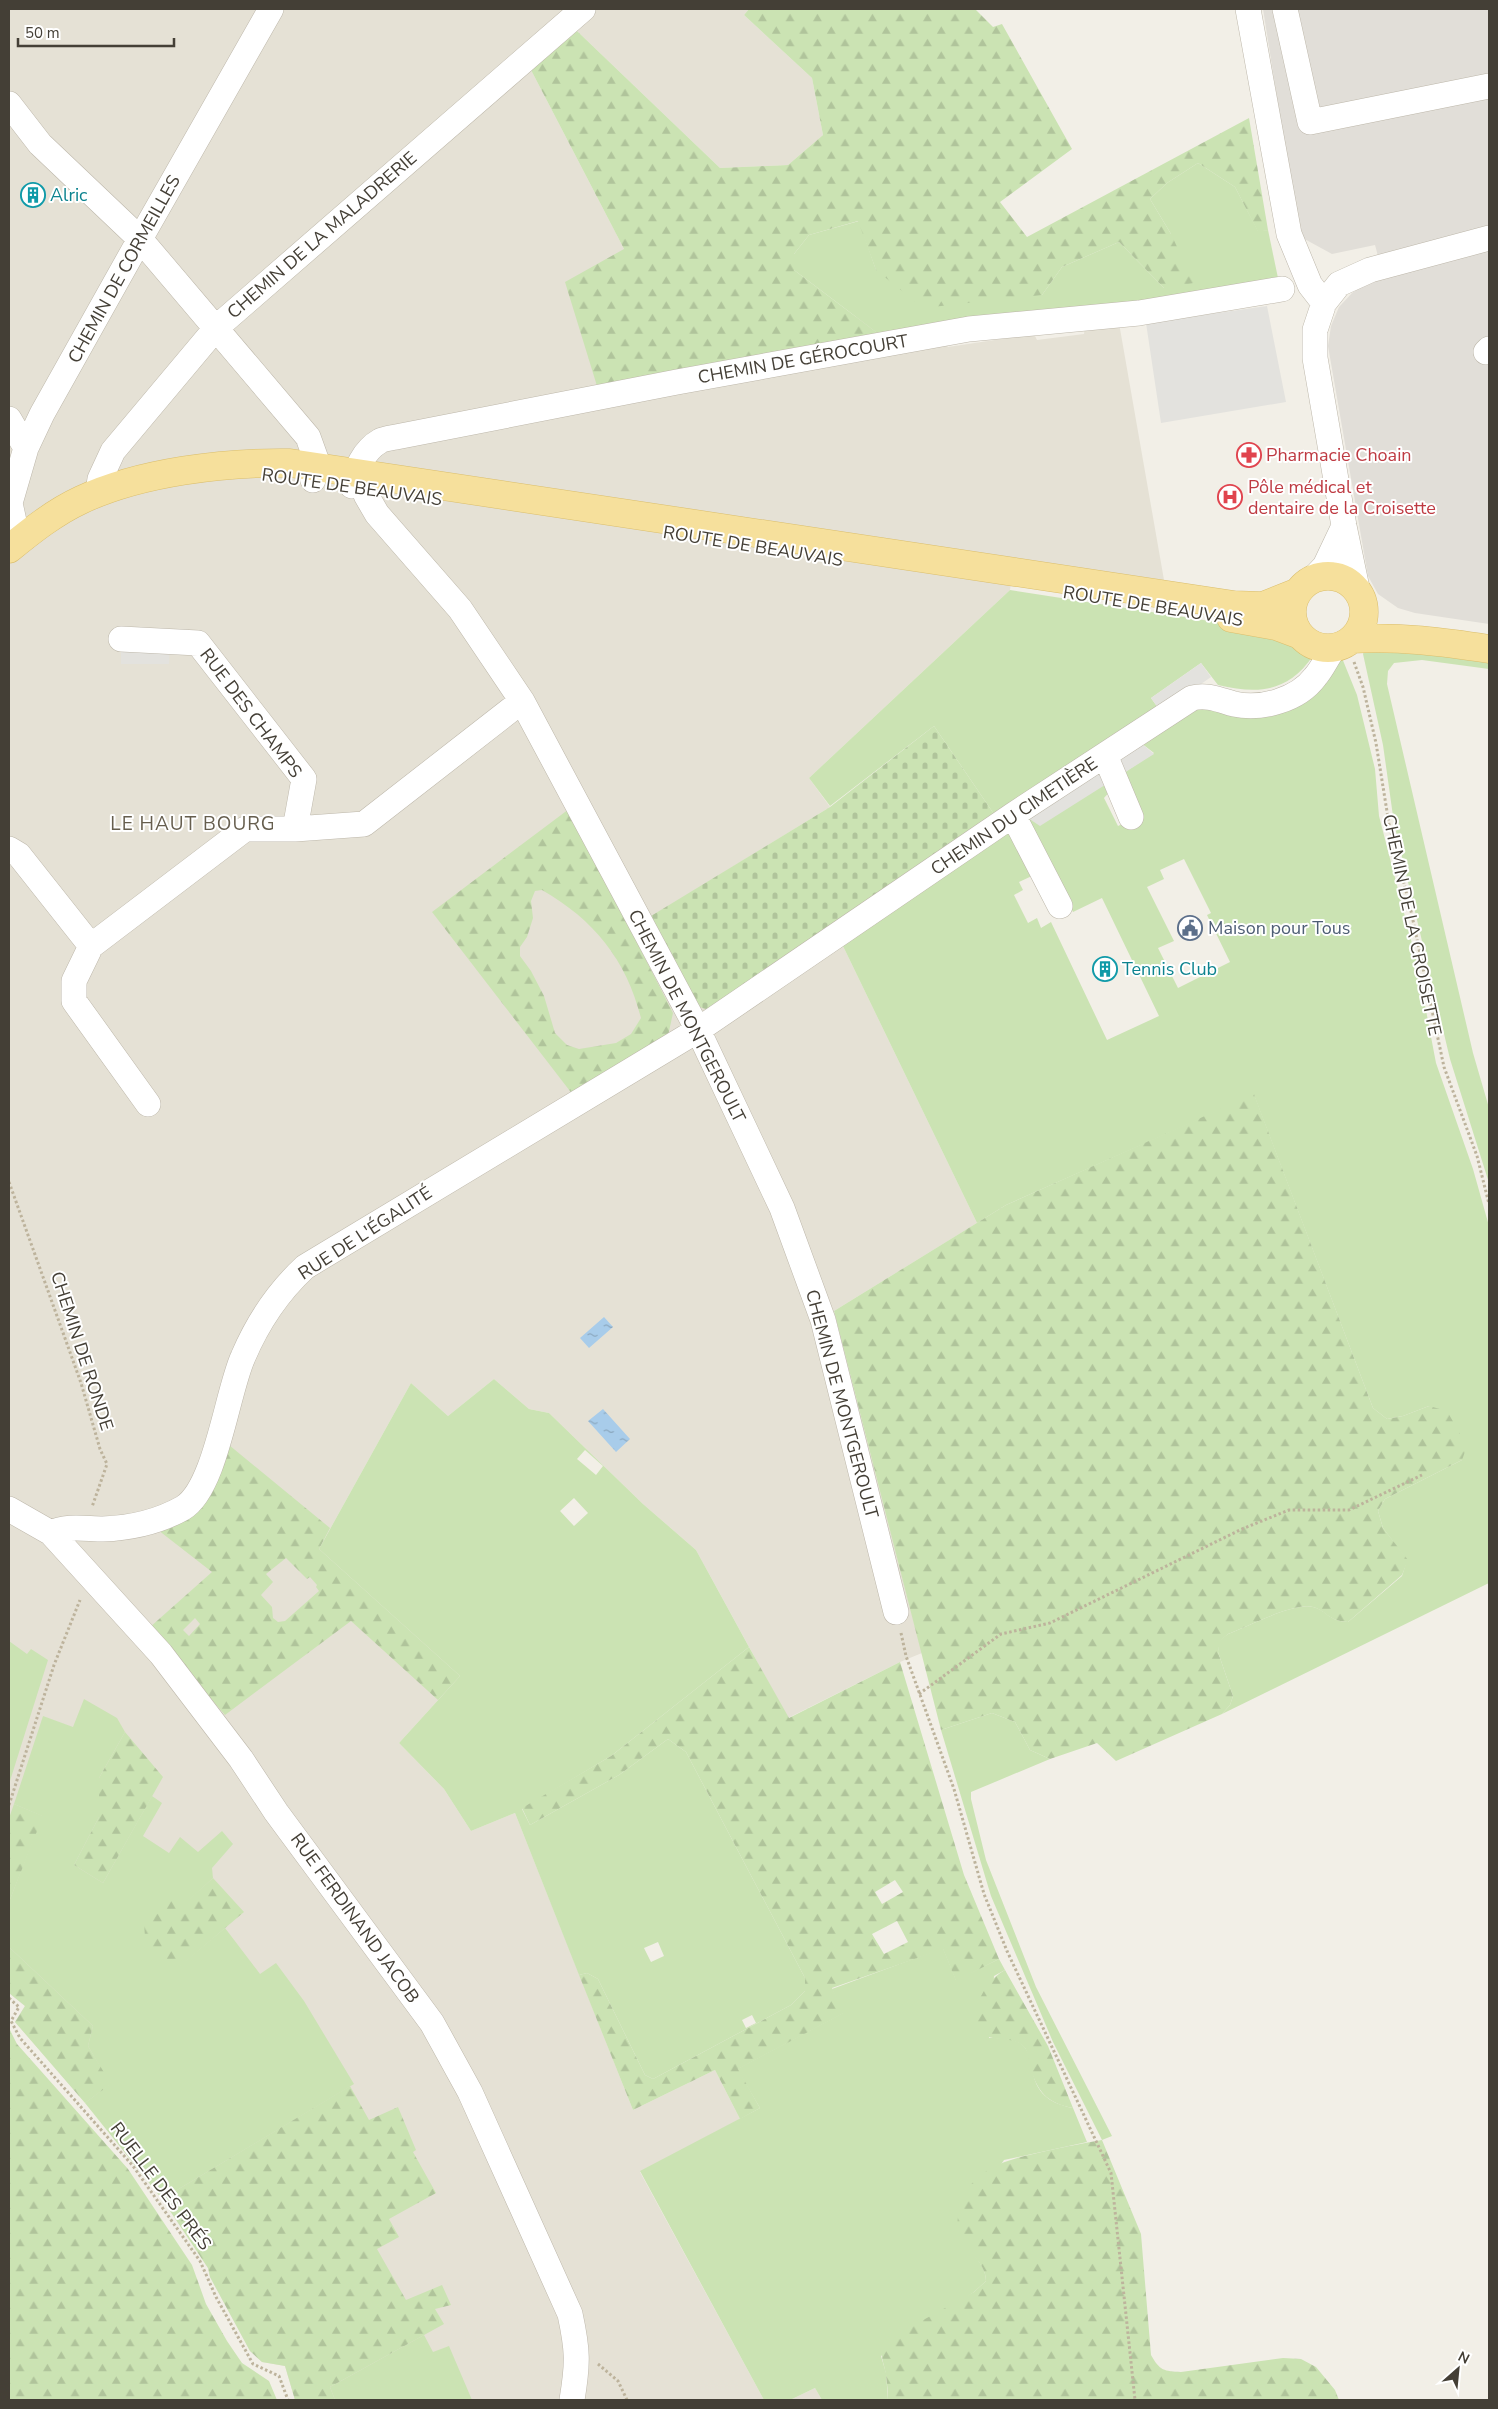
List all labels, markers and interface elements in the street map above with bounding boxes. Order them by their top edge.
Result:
scale bar [18,15,174,47]
text: 50 m [25,23,60,43]
street label: CHEMIN DE LA MALADRERIE [222,146,422,324]
street label: CHEMIN DE CORMEILLES [62,171,186,367]
building icon: Alric [20,182,46,208]
place label: Alric [50,183,87,207]
street label: CHEMIN DE GÉROCOURT [696,329,910,389]
pharmacy icon: Pharmacie Choain [1236,442,1262,468]
place label: Pharmacie Choain [1266,443,1412,467]
street label: ROUTE DE BEAUVAIS [260,462,444,512]
place label: Pôle médical et dentaire de la Croisette [1248,475,1436,520]
hospital icon: Pôle médical et dentaire de la Croisette [1217,484,1243,510]
street label: ROUTE DE BEAUVAIS [661,520,845,572]
street label: ROUTE DE BEAUVAIS [1061,580,1245,632]
street label: RUE DES CHAMPS [194,643,308,783]
street label: CHEMIN DU CIMETIÈRE [926,751,1102,881]
district label: LE HAUT BOURG [110,811,276,837]
street label: CHEMIN DE LA CROISETTE [1377,812,1447,1038]
street label: CHEMIN DE MONTGEROULT [623,905,751,1127]
public building icon: Maison pour Tous [1177,915,1203,941]
place label: Maison pour Tous [1208,916,1351,940]
building icon: Tennis Club [1092,956,1118,982]
place label: Tennis Club [1122,957,1217,981]
street label: RUE DE L'ÉGALITÉ [294,1181,436,1285]
street label: CHEMIN DE RONDE [45,1269,119,1433]
street label: CHEMIN DE MONTGEROULT [800,1287,884,1521]
street label: RUE FERDINAND JACOB [285,1828,425,2008]
street label: RUELLE DES PRÉS [105,2117,217,2255]
north arrow [1433,2344,1483,2394]
text: N [1455,2347,1473,2369]

